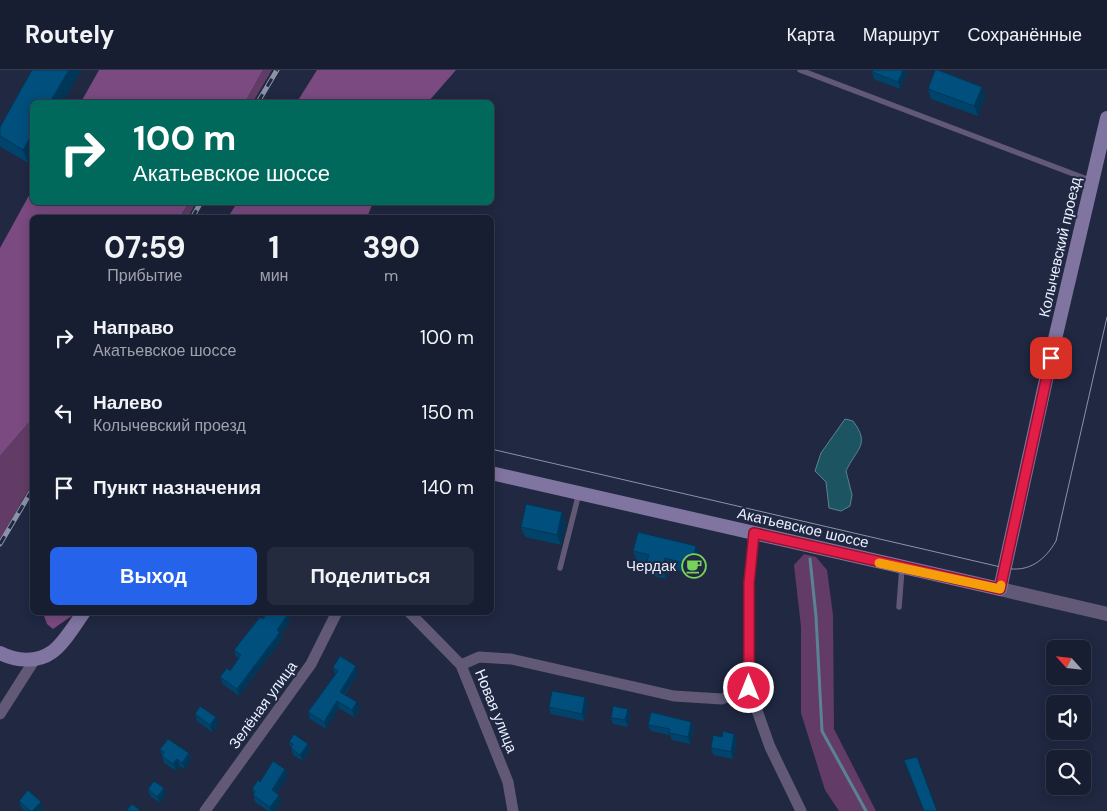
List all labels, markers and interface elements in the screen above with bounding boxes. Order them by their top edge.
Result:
text: Routely [25,19,114,50]
text: Карта [787,23,835,47]
text: Маршрут [863,23,939,47]
text: Сохранённые [967,23,1082,47]
text: 100 m [133,115,236,161]
icon: right [50,120,115,185]
text: Акатьевское шоссе [133,159,330,188]
street label: Колычевский проезд [1034,175,1086,319]
text: 07:59 [104,228,186,267]
text: 1 [269,228,280,267]
text: 390 [362,228,420,267]
text: Прибытие [107,265,182,286]
text: мин [260,265,288,286]
text: m [384,265,398,286]
text: Направо [93,315,174,340]
icon: right [50,324,78,352]
text: 100 m [420,325,474,350]
pin [1030,337,1072,379]
text: Акатьевское шоссе [93,340,236,361]
icon: arrive [1037,344,1065,372]
text: Налево [93,390,163,415]
icon: left [50,399,78,427]
text: 150 m [422,400,474,425]
text: Колычевский проезд [93,415,246,436]
icon: arrive [50,474,78,502]
text: Пункт назначения [93,475,261,500]
text: 140 m [422,475,474,500]
street label: Акатьевское шоссе [735,503,871,553]
button: Выход [50,547,257,605]
button: Поделиться [267,547,474,605]
cafe icon: Чердак [681,553,707,579]
place label: Чердак [626,556,676,576]
north arrow [1046,640,1091,685]
map controls [1046,640,1091,795]
street label: Зелёная улица [224,657,302,753]
position arrow [722,661,774,713]
street label: Новая улица [470,666,522,756]
button: sound [1046,695,1091,740]
button: search [1046,750,1091,795]

